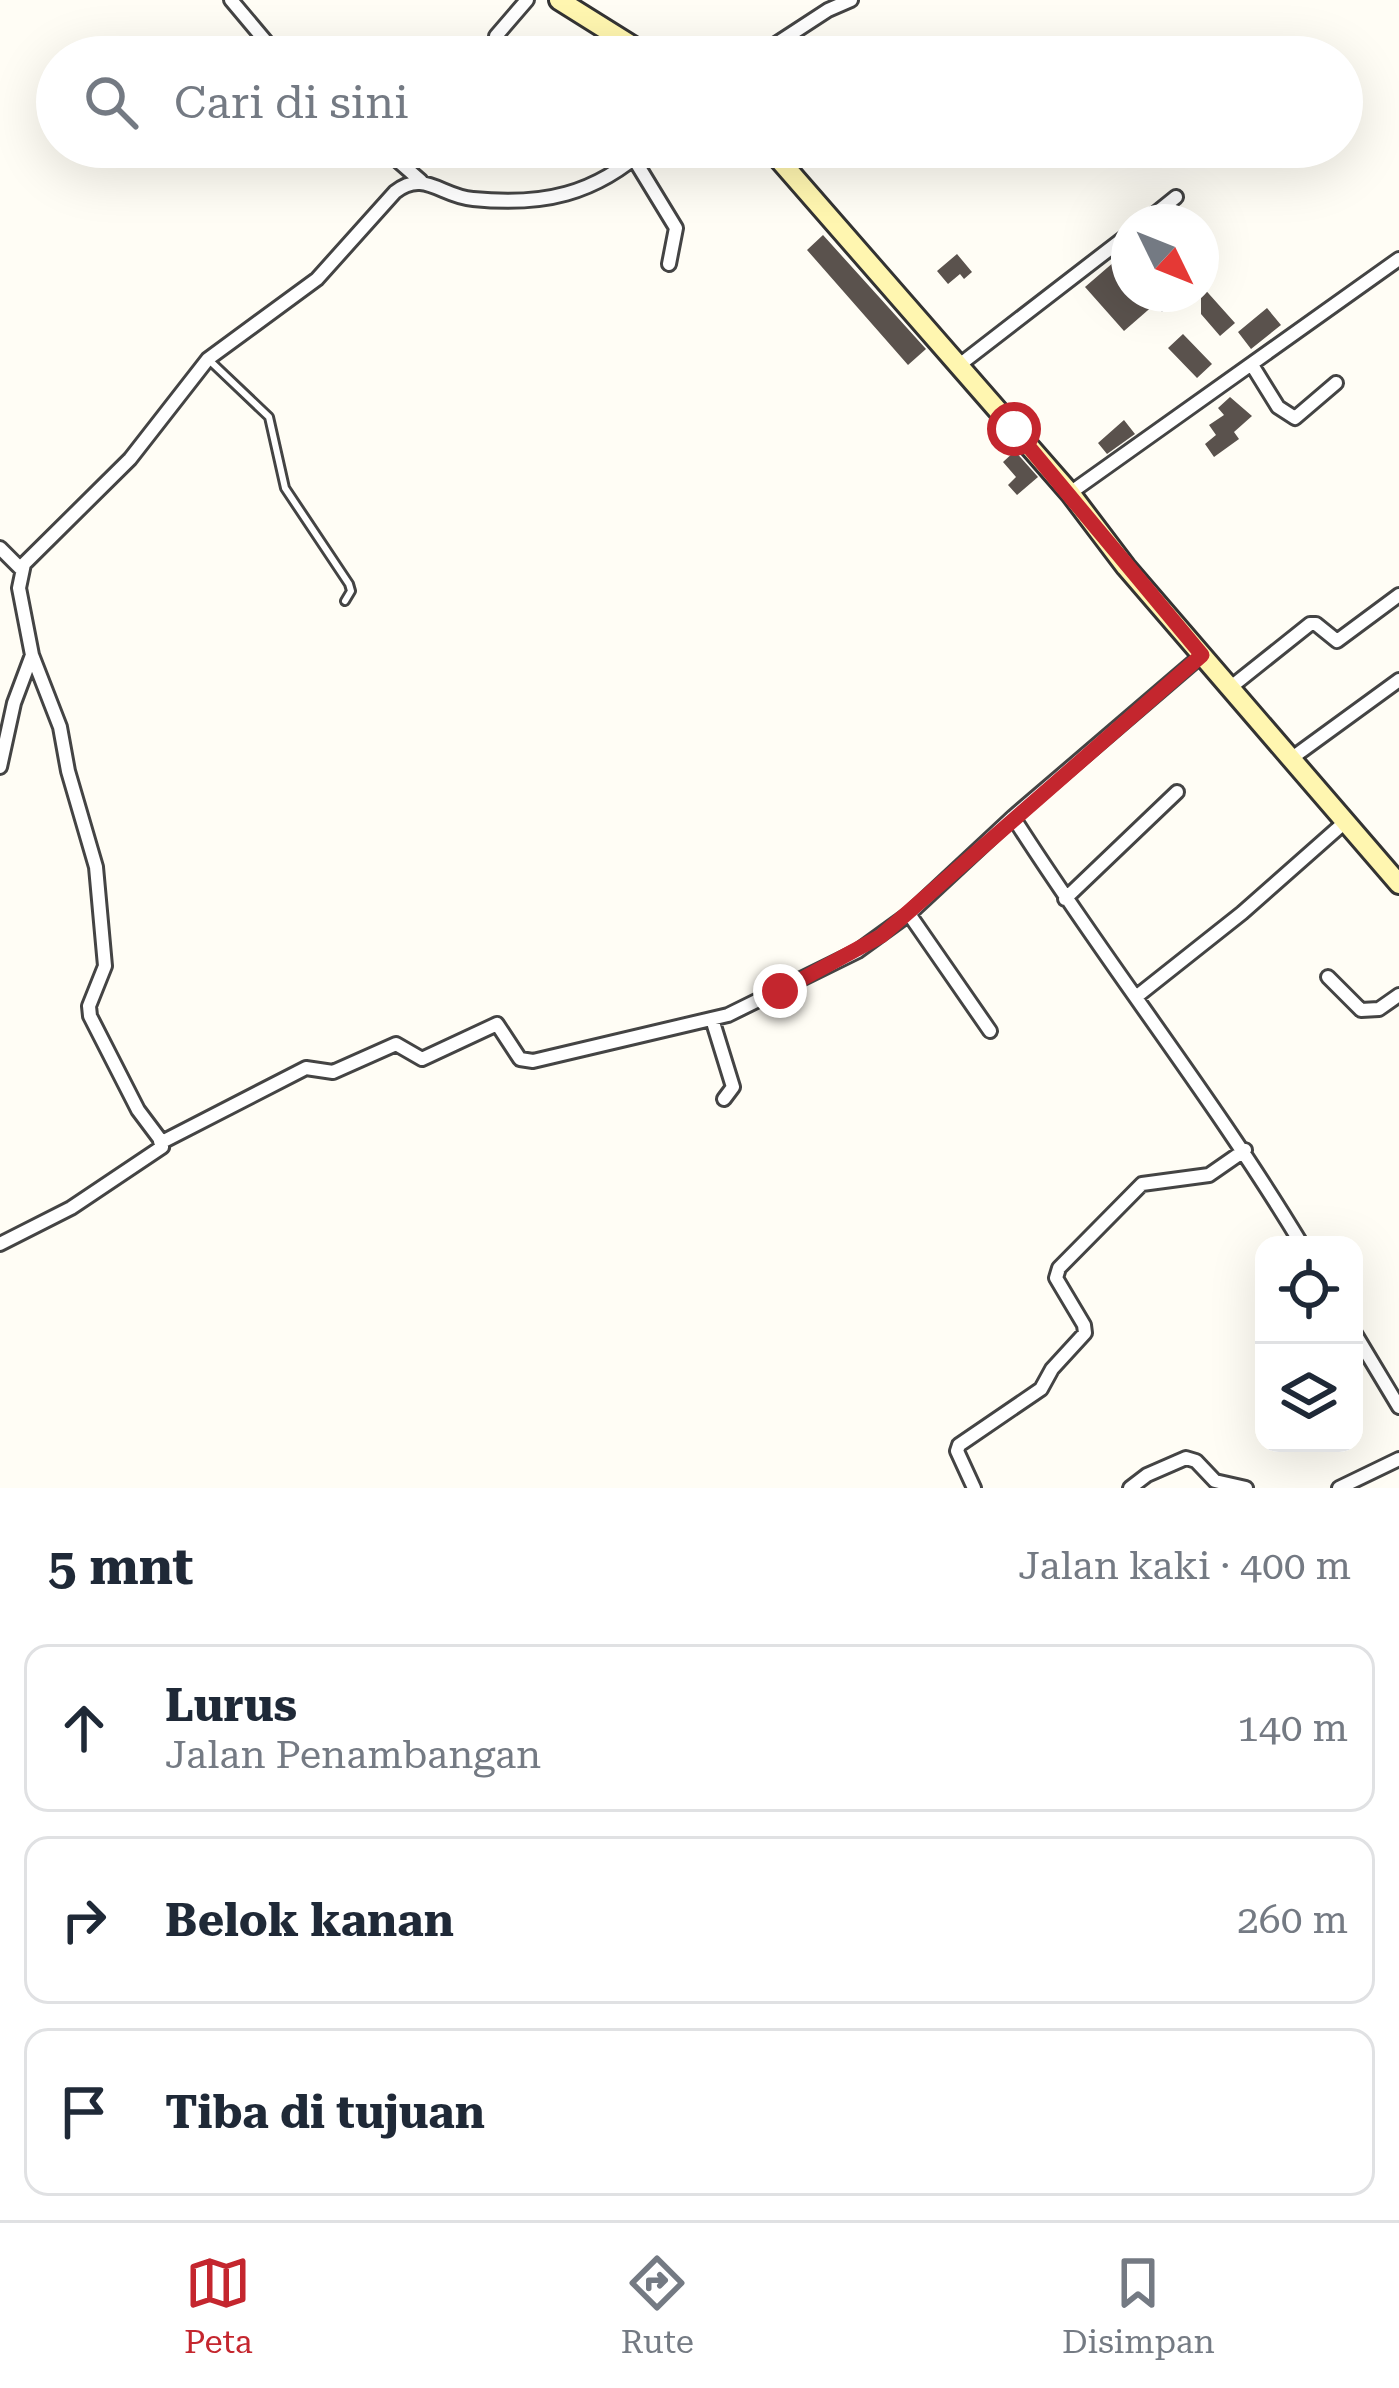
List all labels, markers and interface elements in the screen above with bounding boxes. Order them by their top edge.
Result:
search box [36,36,1363,168]
icon: search [78,69,144,135]
text: Cari di sini [174,76,409,129]
north arrow [1111,204,1219,312]
route start [987,402,1041,456]
route end [753,964,807,1018]
map controls [1255,1236,1363,1452]
button: locate [1255,1236,1363,1344]
button: layers [1255,1344,1363,1452]
text: 5 mnt [48,1537,194,1596]
text: Jalan kaki · 400 m [1018,1543,1351,1589]
text: Lurus [165,1679,297,1732]
icon: ahead [51,1695,117,1761]
text: 140 m [1237,1705,1348,1751]
text: Jalan Penambangan [165,1732,541,1778]
icon: right [51,1887,117,1953]
text: Belok kanan [165,1894,454,1947]
text: 260 m [1237,1897,1348,1943]
icon: arrive [51,2079,117,2145]
text: Tiba di tujuan [165,2086,485,2139]
tab: Peta [184,2250,253,2361]
tab: Rute [621,2250,694,2361]
tab: Disimpan [1062,2250,1215,2361]

